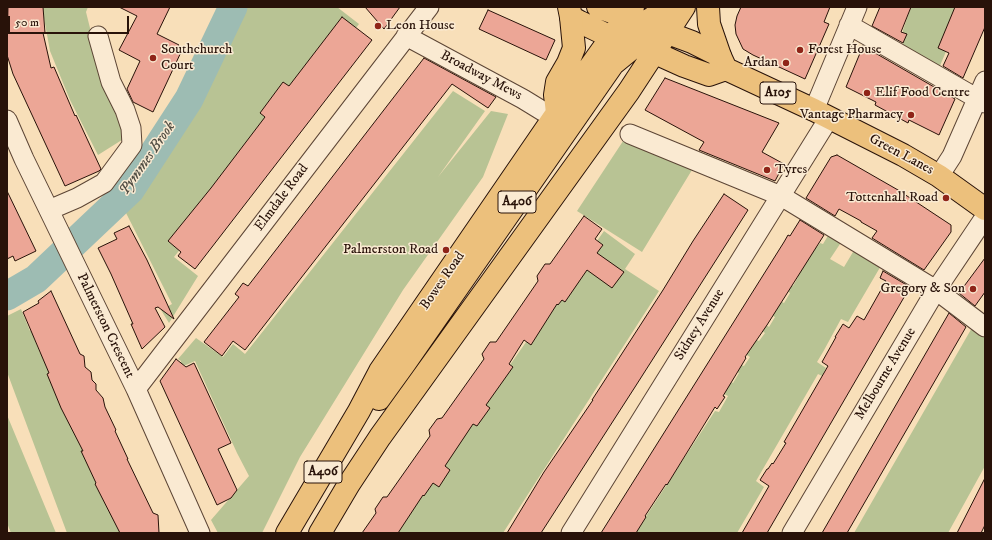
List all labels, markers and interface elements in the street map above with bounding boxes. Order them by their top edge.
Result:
scale bar [10,8,131,34]
text: 50 m [15,15,39,30]
place label: Leon House [386,18,455,34]
marker: Leon House [373,21,383,31]
place label: Southchurch Court [161,42,232,74]
place label: Forest House [808,42,882,58]
marker: Forest House [795,45,805,55]
street label: Broadway Mews [437,47,525,105]
marker: Southchurch Court [148,53,158,63]
place label: Ardan [744,55,778,71]
marker: Ardan [781,58,791,68]
road number: A105 [760,82,796,104]
place label: Elif Food Centre [875,85,970,101]
marker: Elif Food Centre [862,88,872,98]
place label: Vantage Pharmacy [800,107,903,123]
marker: Vantage Pharmacy [906,110,916,120]
water label: Pymmes Brook [116,119,180,199]
street label: Green Lanes [866,131,936,179]
street label: Elmdale Road [251,161,313,235]
place label: Tyres [775,162,807,178]
marker: Tyres [762,165,772,175]
place label: Tottenhall Road [846,190,938,206]
road number: A406 [498,191,536,213]
marker: Tottenhall Road [941,193,951,203]
place label: Palmerston Road [343,242,438,258]
marker: Palmerston Road [441,245,451,255]
street label: Bowes Road [417,249,469,313]
street label: Palmerston Crescent [72,271,138,381]
place label: Gregory & Son [881,281,965,297]
marker: Gregory & Son [968,284,978,294]
street label: Sidney Avenue [671,286,729,364]
street label: Melbourne Avenue [852,325,920,423]
road number: A406 [304,461,342,483]

